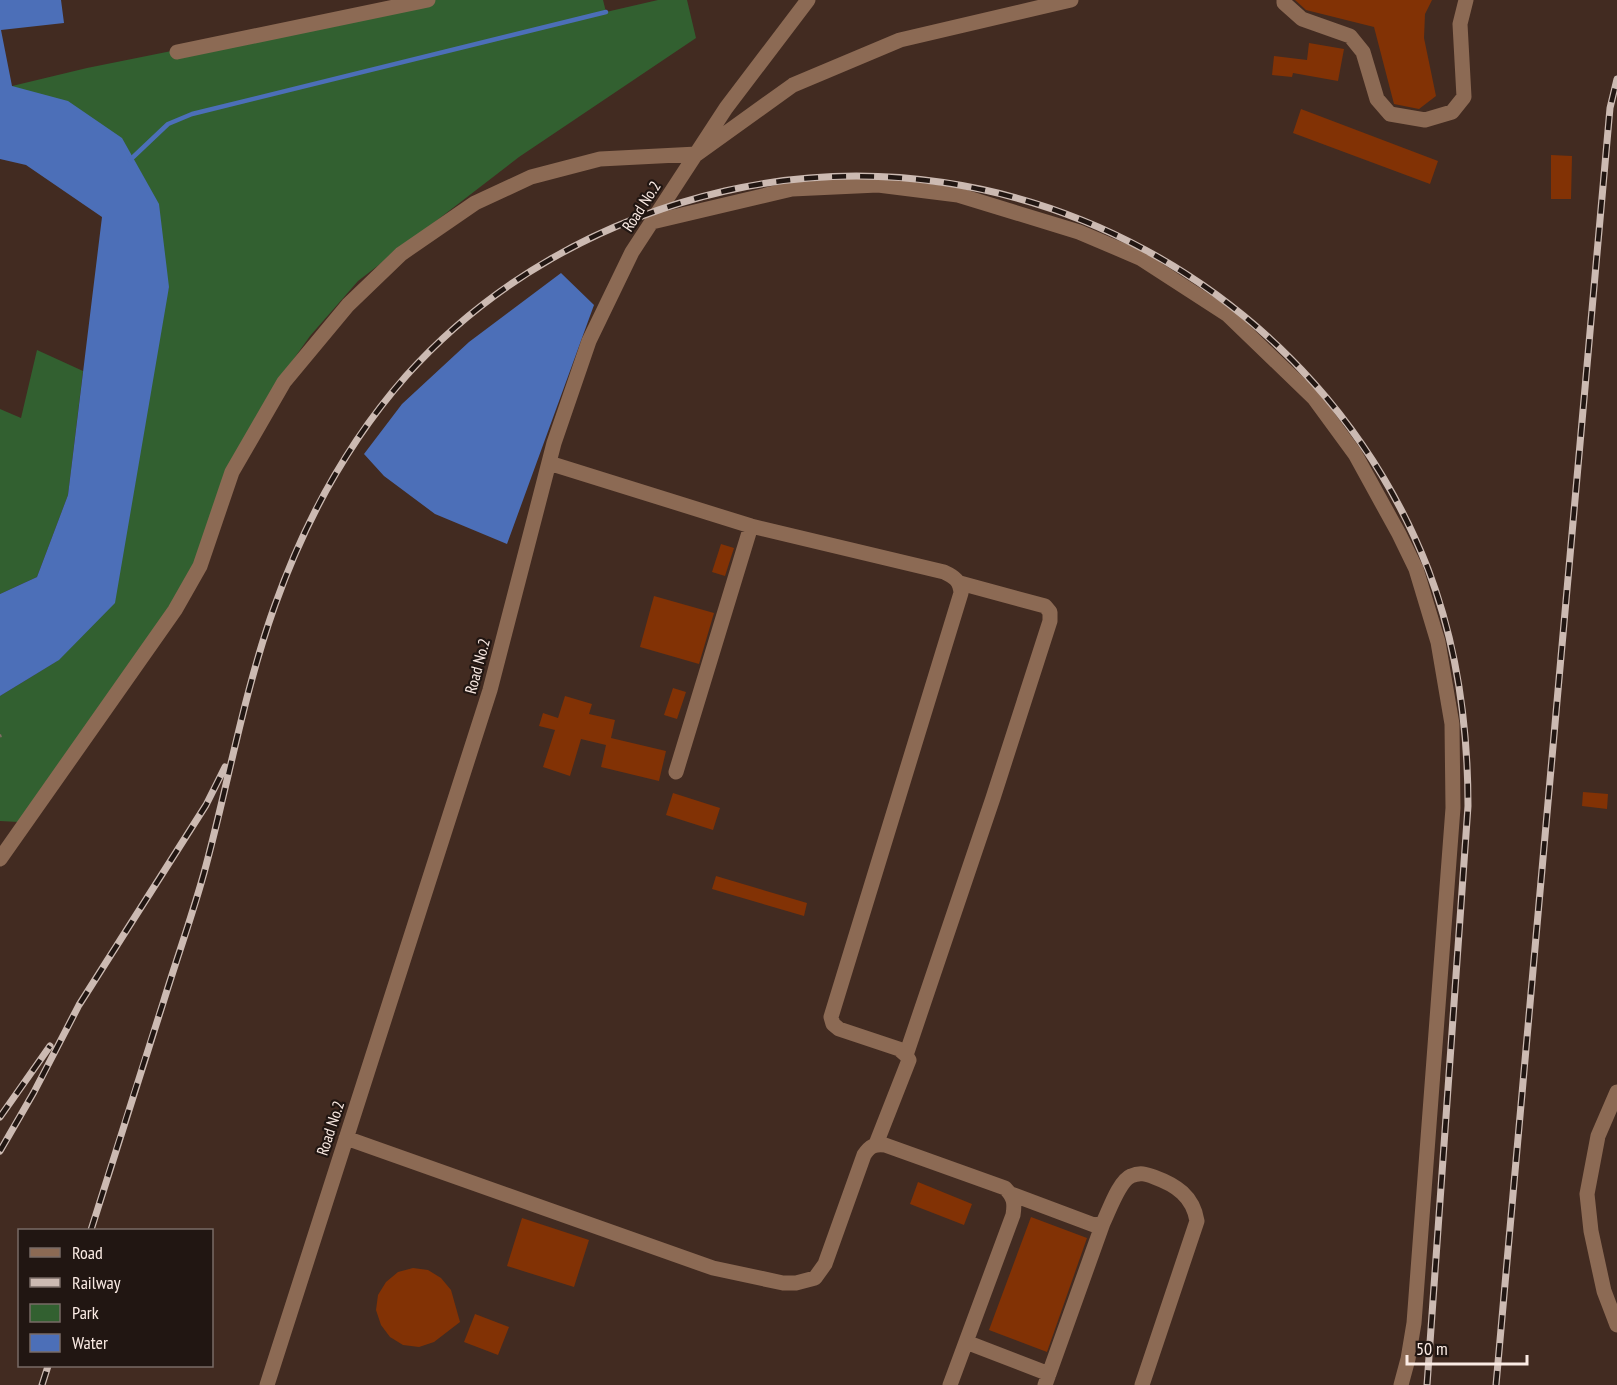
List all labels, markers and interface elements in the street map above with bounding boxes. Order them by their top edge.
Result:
street label: Road No.2 [617,177,665,235]
street label: Road No.2 [460,636,494,696]
street label: Road No.2 [312,1098,348,1158]
legend [18,1229,213,1367]
text: Road [72,1241,103,1264]
text: Railway [72,1271,121,1294]
text: Park [72,1301,99,1324]
scale bar [1407,1328,1527,1366]
text: Water [72,1331,108,1354]
text: 50 m [1416,1337,1448,1360]

